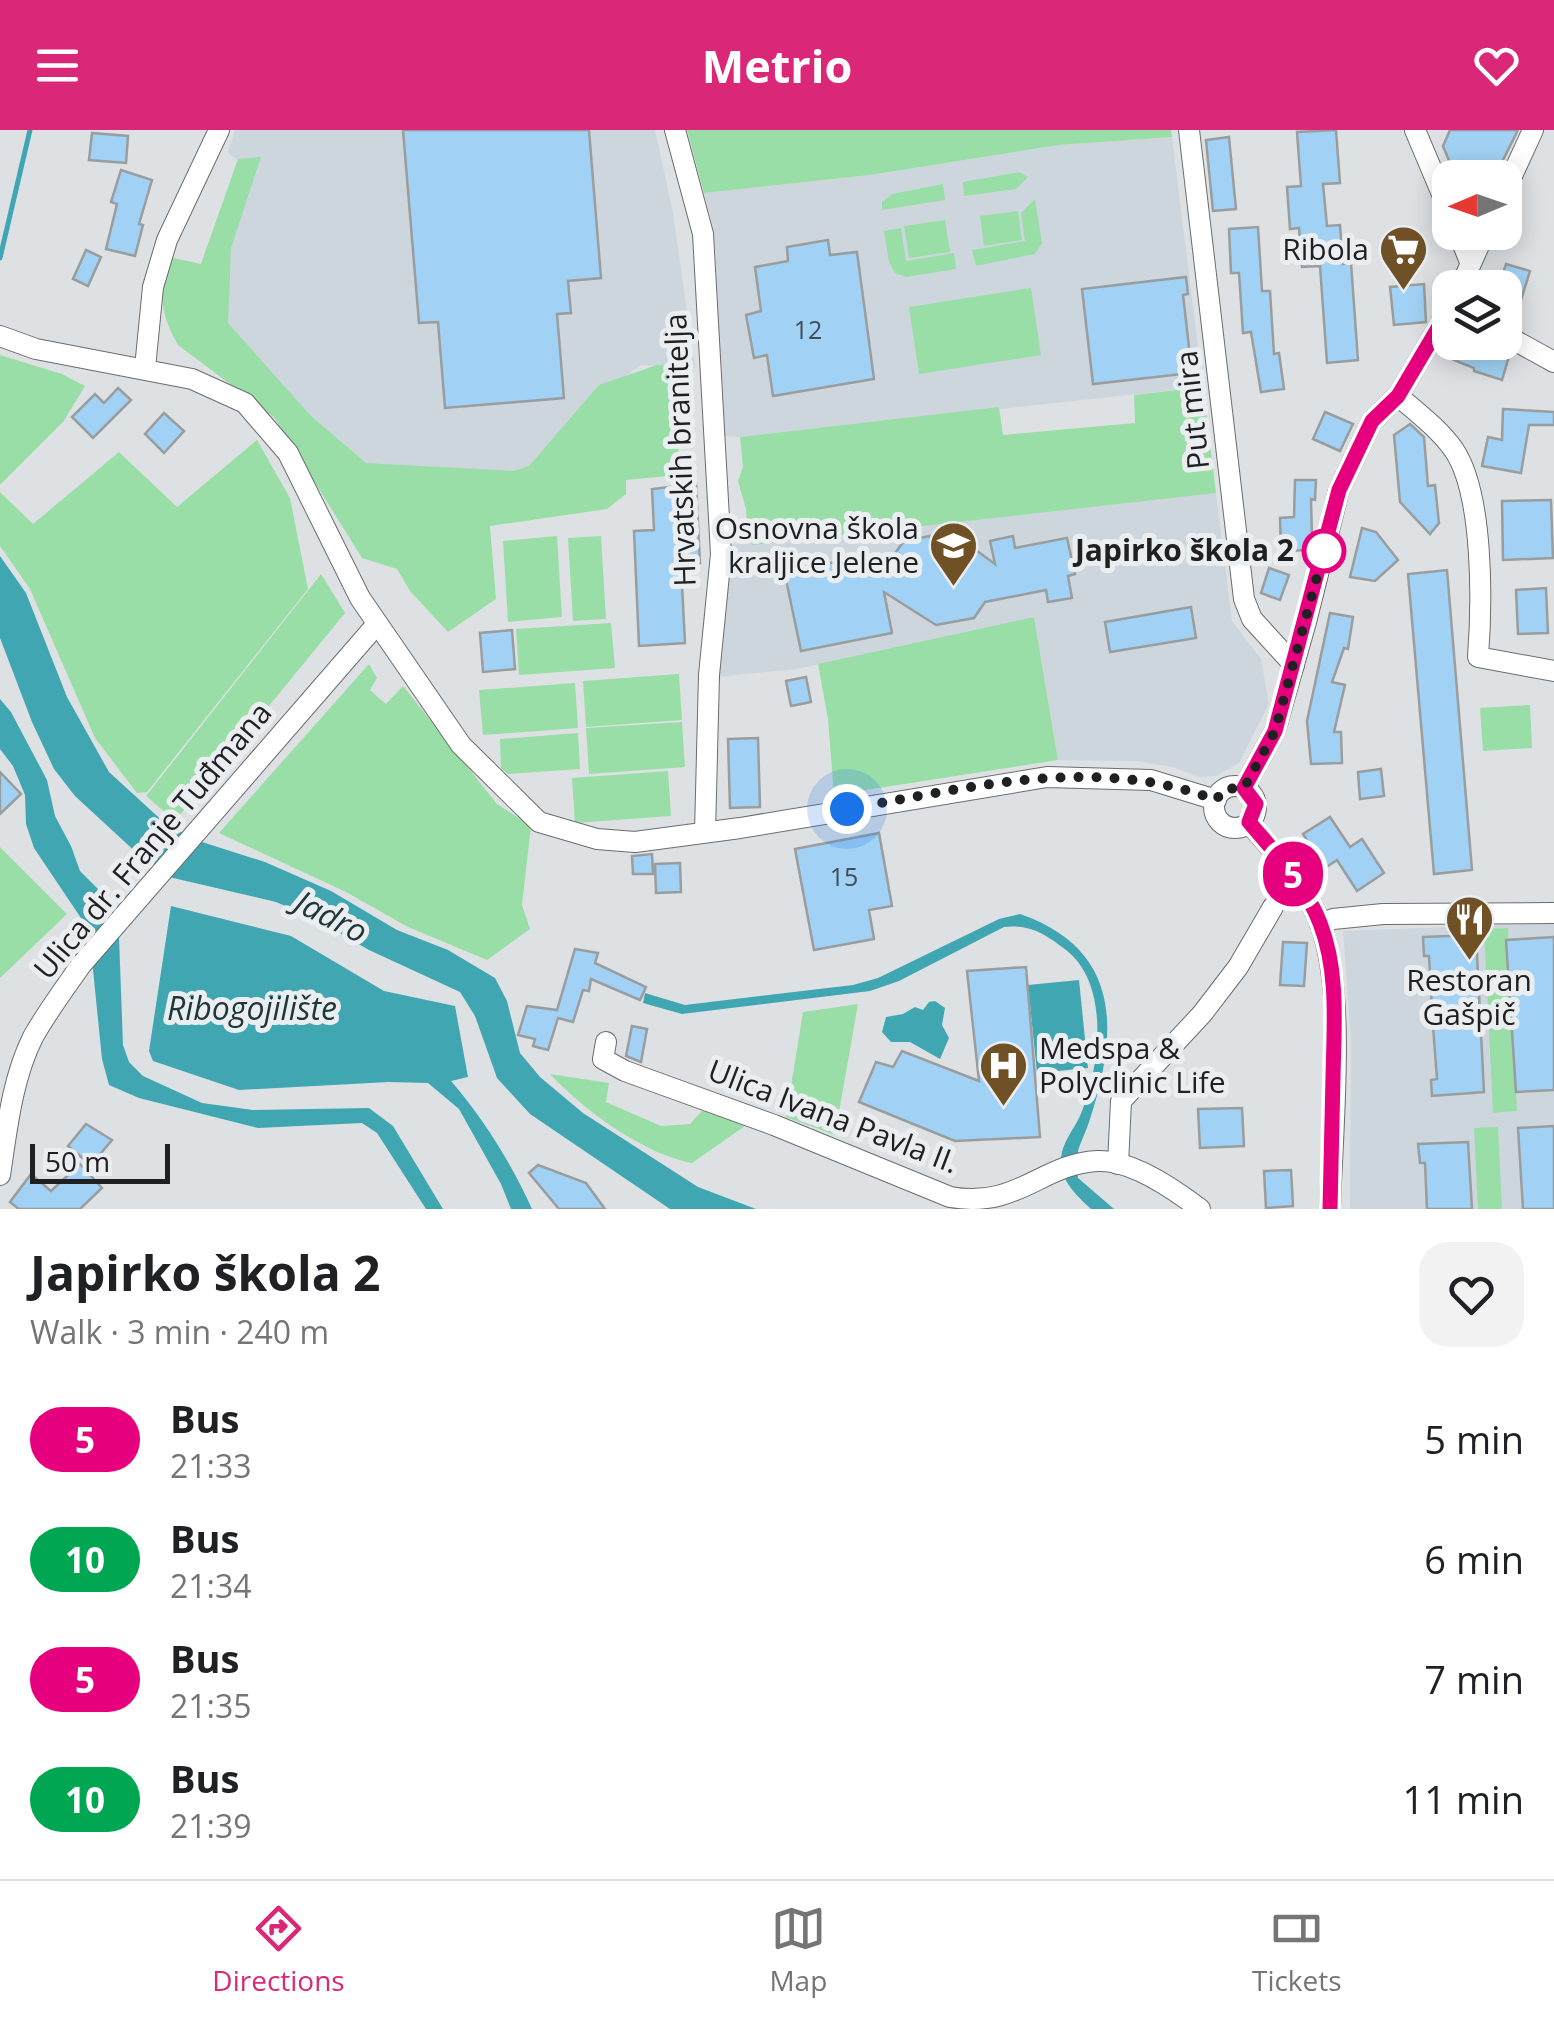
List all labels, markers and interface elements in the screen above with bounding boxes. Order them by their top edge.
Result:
text: Metrio [702,35,852,96]
icon: menu [30,38,85,93]
icon: heart [1469,38,1524,93]
north arrow [1432,160,1522,250]
map controls [1432,160,1522,360]
supermarket icon: Ribola [1378,224,1430,292]
place label: Ribola [1282,228,1369,269]
button: layers [1432,270,1522,360]
house number: 12 [794,312,822,346]
street label: Hrvatskih branitelja [654,313,705,587]
street label: Put mira [1165,349,1218,472]
place label: Osnovna škola kraljice Jelene [715,507,919,582]
school or university icon: Osnovna škola kraljice Jelene [928,520,980,588]
place label: Japirko škola 2 [1072,529,1294,570]
marker: Japirko škola 2 [1303,530,1345,572]
street label: Ulica dr. Franje Tuđmana [24,693,280,987]
your location [822,784,872,834]
line badge: 5 [1260,842,1326,906]
text: 5 [1283,851,1303,898]
house number: 15 [830,859,858,893]
water label: Jadro [283,877,375,952]
restaurant icon: Restoran Gašpič [1443,894,1495,962]
place label: Restoran Gašpič [1406,959,1532,1034]
water label: Ribogojilište [167,986,337,1029]
place label: Medspa & Polyclinic Life [1039,1027,1226,1102]
hospital icon: Medspa & Polyclinic Life [978,1040,1030,1108]
street label: Ulica Ivana Pavla II. [702,1049,965,1182]
scale bar [30,1139,170,1184]
text: 50 m [45,1142,110,1180]
text: Japirko škola 2 [30,1240,381,1305]
button: heart [1419,1242,1524,1347]
text: Walk · 3 min · 240 m [30,1310,329,1353]
text: Bus [170,1392,239,1444]
text: 5 min [1424,1413,1524,1465]
text: 5 [75,1416,95,1463]
text: 21:33 [170,1444,252,1487]
text: Bus [170,1512,239,1564]
text: 6 min [1424,1533,1524,1585]
text: 10 [65,1536,105,1583]
text: 21:34 [170,1564,252,1607]
text: Bus [170,1632,239,1684]
text: 7 min [1424,1653,1524,1705]
text: 5 [75,1656,95,1703]
text: 21:35 [170,1684,252,1727]
text: Bus [170,1752,239,1804]
text: 11 min [1403,1773,1524,1825]
text: 10 [65,1776,105,1823]
text: 21:39 [170,1804,252,1847]
tab: Directions [212,1901,345,1999]
tab: Map [769,1901,827,1999]
tab: Tickets [1252,1901,1342,1999]

